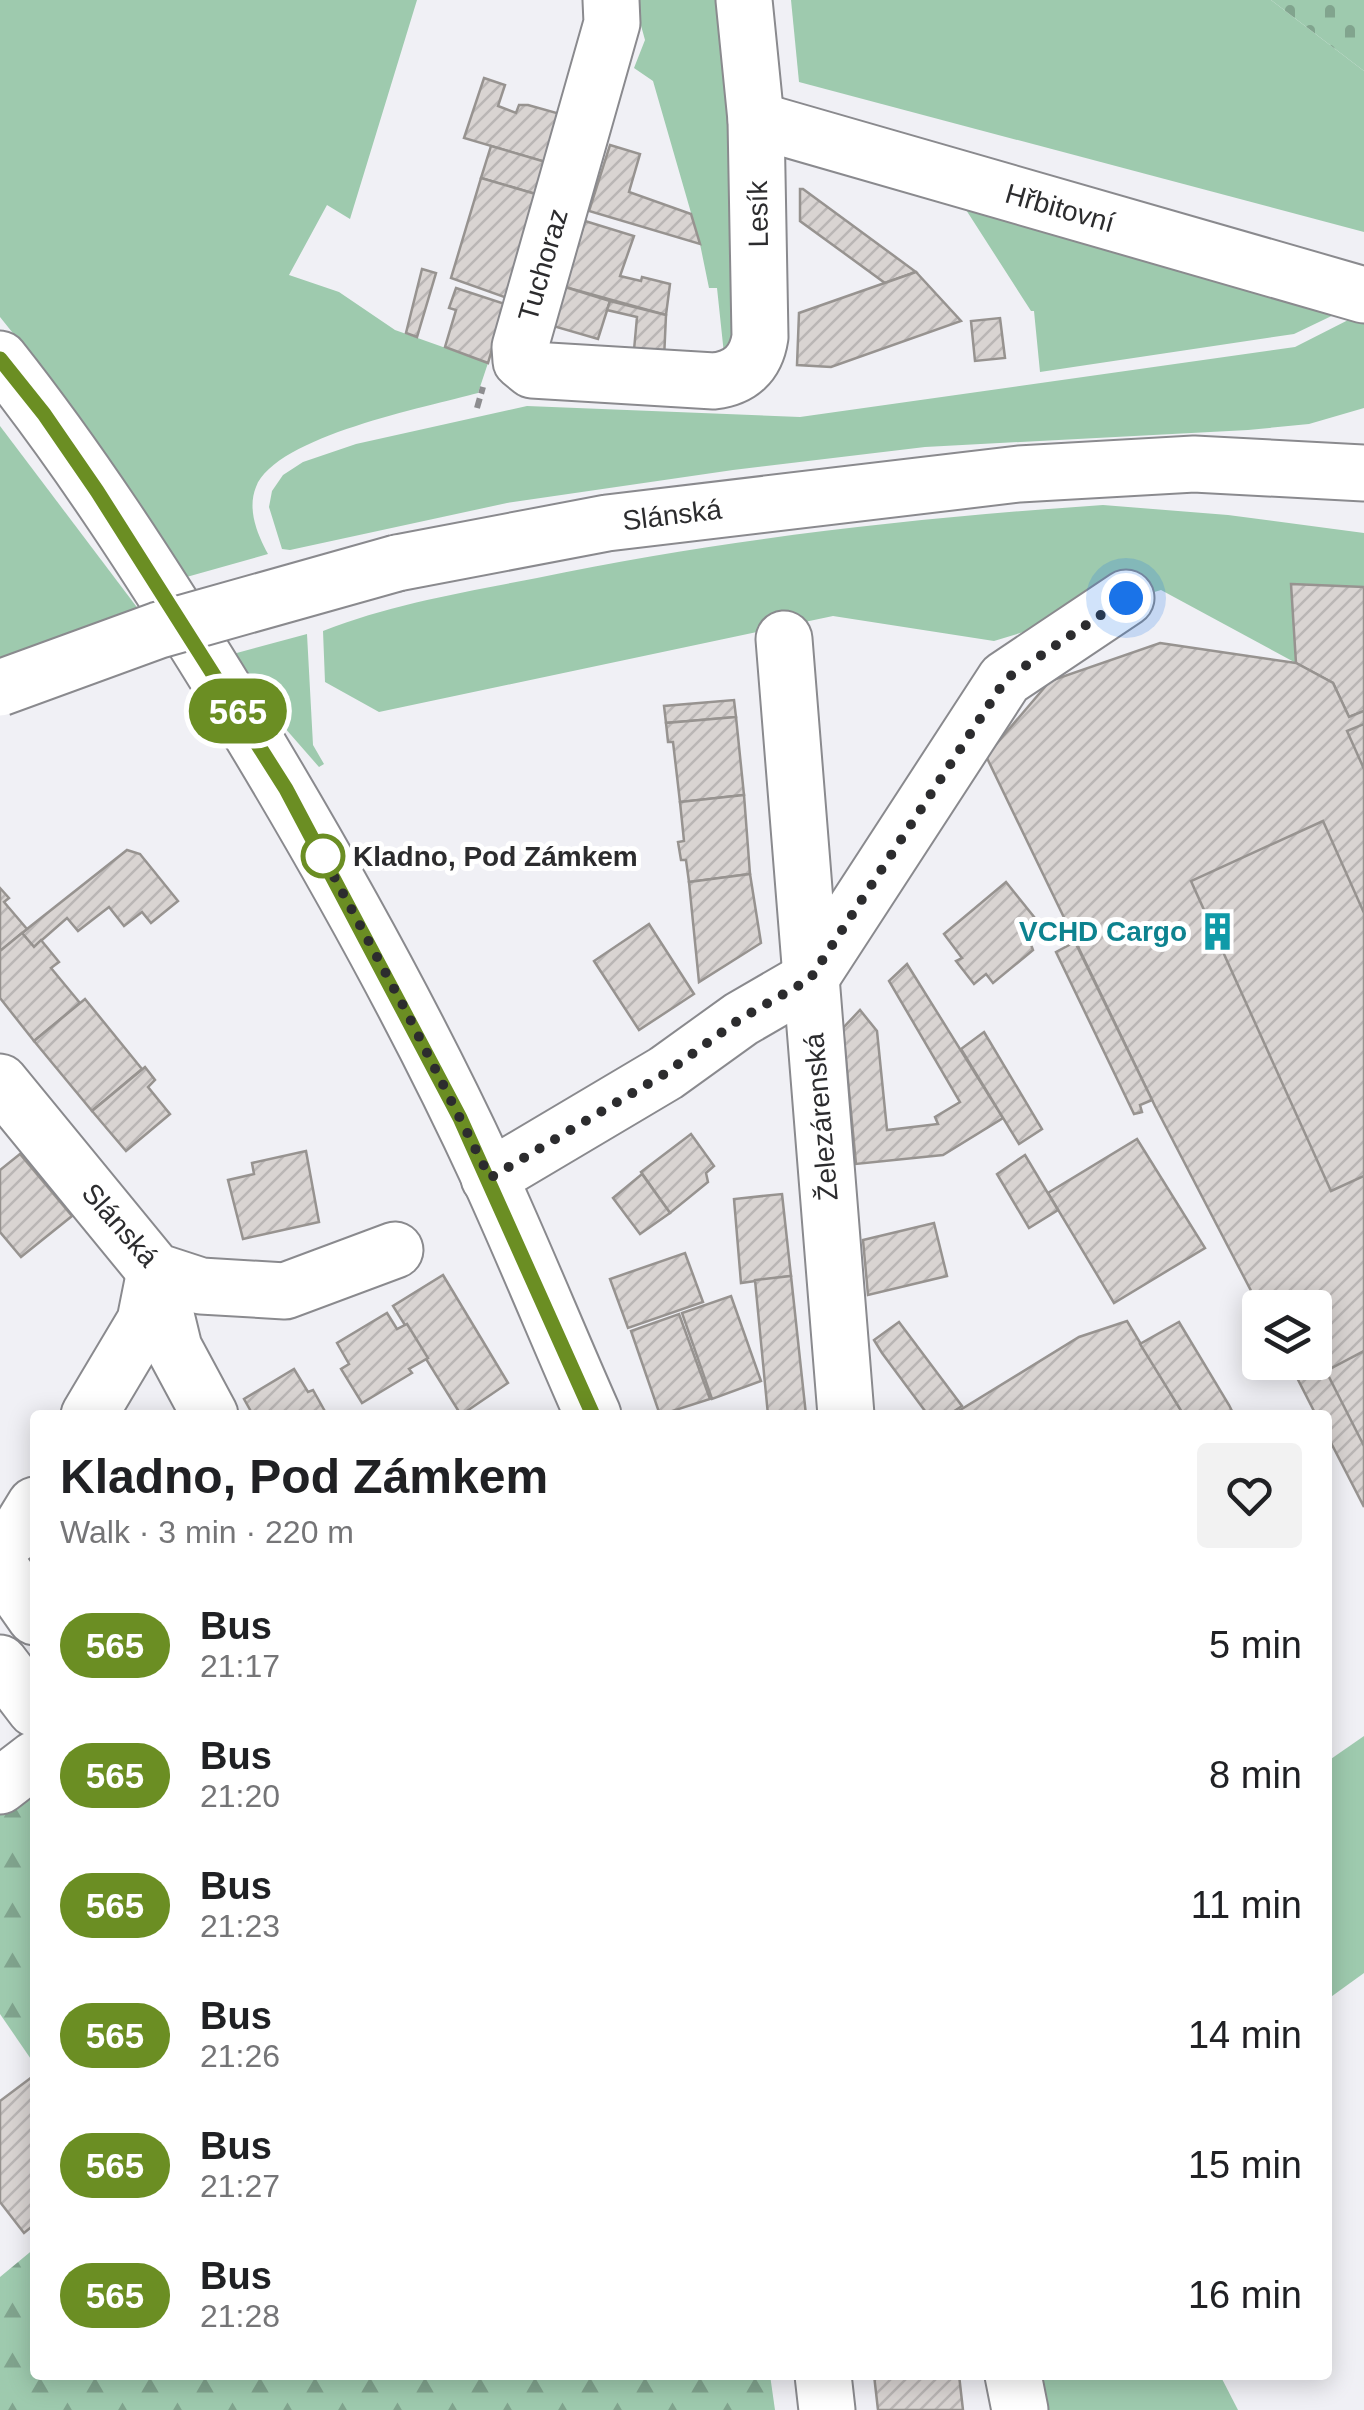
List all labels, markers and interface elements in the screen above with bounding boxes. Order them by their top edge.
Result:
street label: Hřbitovní [1002,178,1118,238]
street label: Lesík [742,179,774,248]
street label: Tuchoraz [512,205,574,325]
street label: Slánská [621,493,724,536]
your location [1101,573,1151,623]
line badge: 565 [180,678,296,744]
text: 565 [209,692,267,731]
marker: Kladno, Pod Zámkem [302,835,344,877]
place label: Kladno, Pod Zámkem [353,841,638,872]
building icon: VCHD Cargo [1196,910,1238,952]
place label: VCHD Cargo [1019,916,1187,947]
street label: Železárenská [798,1032,844,1202]
street label: Slánská [76,1177,165,1273]
map controls [1242,1290,1332,1380]
button: layers [1242,1290,1332,1380]
button: heart [1197,1443,1302,1548]
text: Kladno, Pod Zámkem [60,1450,548,1503]
text: Walk · 3 min · 220 m [60,1514,354,1550]
text: Bus [200,1605,272,1647]
text: 5 min [1209,1624,1302,1666]
text: 565 [86,1626,144,1665]
text: 21:17 [200,1648,280,1684]
text: Bus [200,1735,272,1777]
text: 8 min [1209,1754,1302,1796]
text: 565 [86,1756,144,1795]
text: 21:20 [200,1778,280,1814]
text: Bus [200,1865,272,1907]
text: 11 min [1191,1884,1302,1926]
text: 565 [86,1886,144,1925]
text: 21:23 [200,1908,280,1944]
text: Bus [200,1995,272,2037]
text: 14 min [1188,2014,1302,2056]
text: 565 [86,2016,144,2055]
text: 21:26 [200,2038,280,2074]
text: Bus [200,2125,272,2167]
text: 15 min [1188,2144,1302,2186]
text: 565 [86,2146,144,2185]
text: 21:27 [200,2168,280,2204]
text: Bus [200,2255,272,2297]
text: 16 min [1188,2274,1302,2316]
text: 565 [86,2276,144,2315]
text: 21:28 [200,2298,280,2334]

